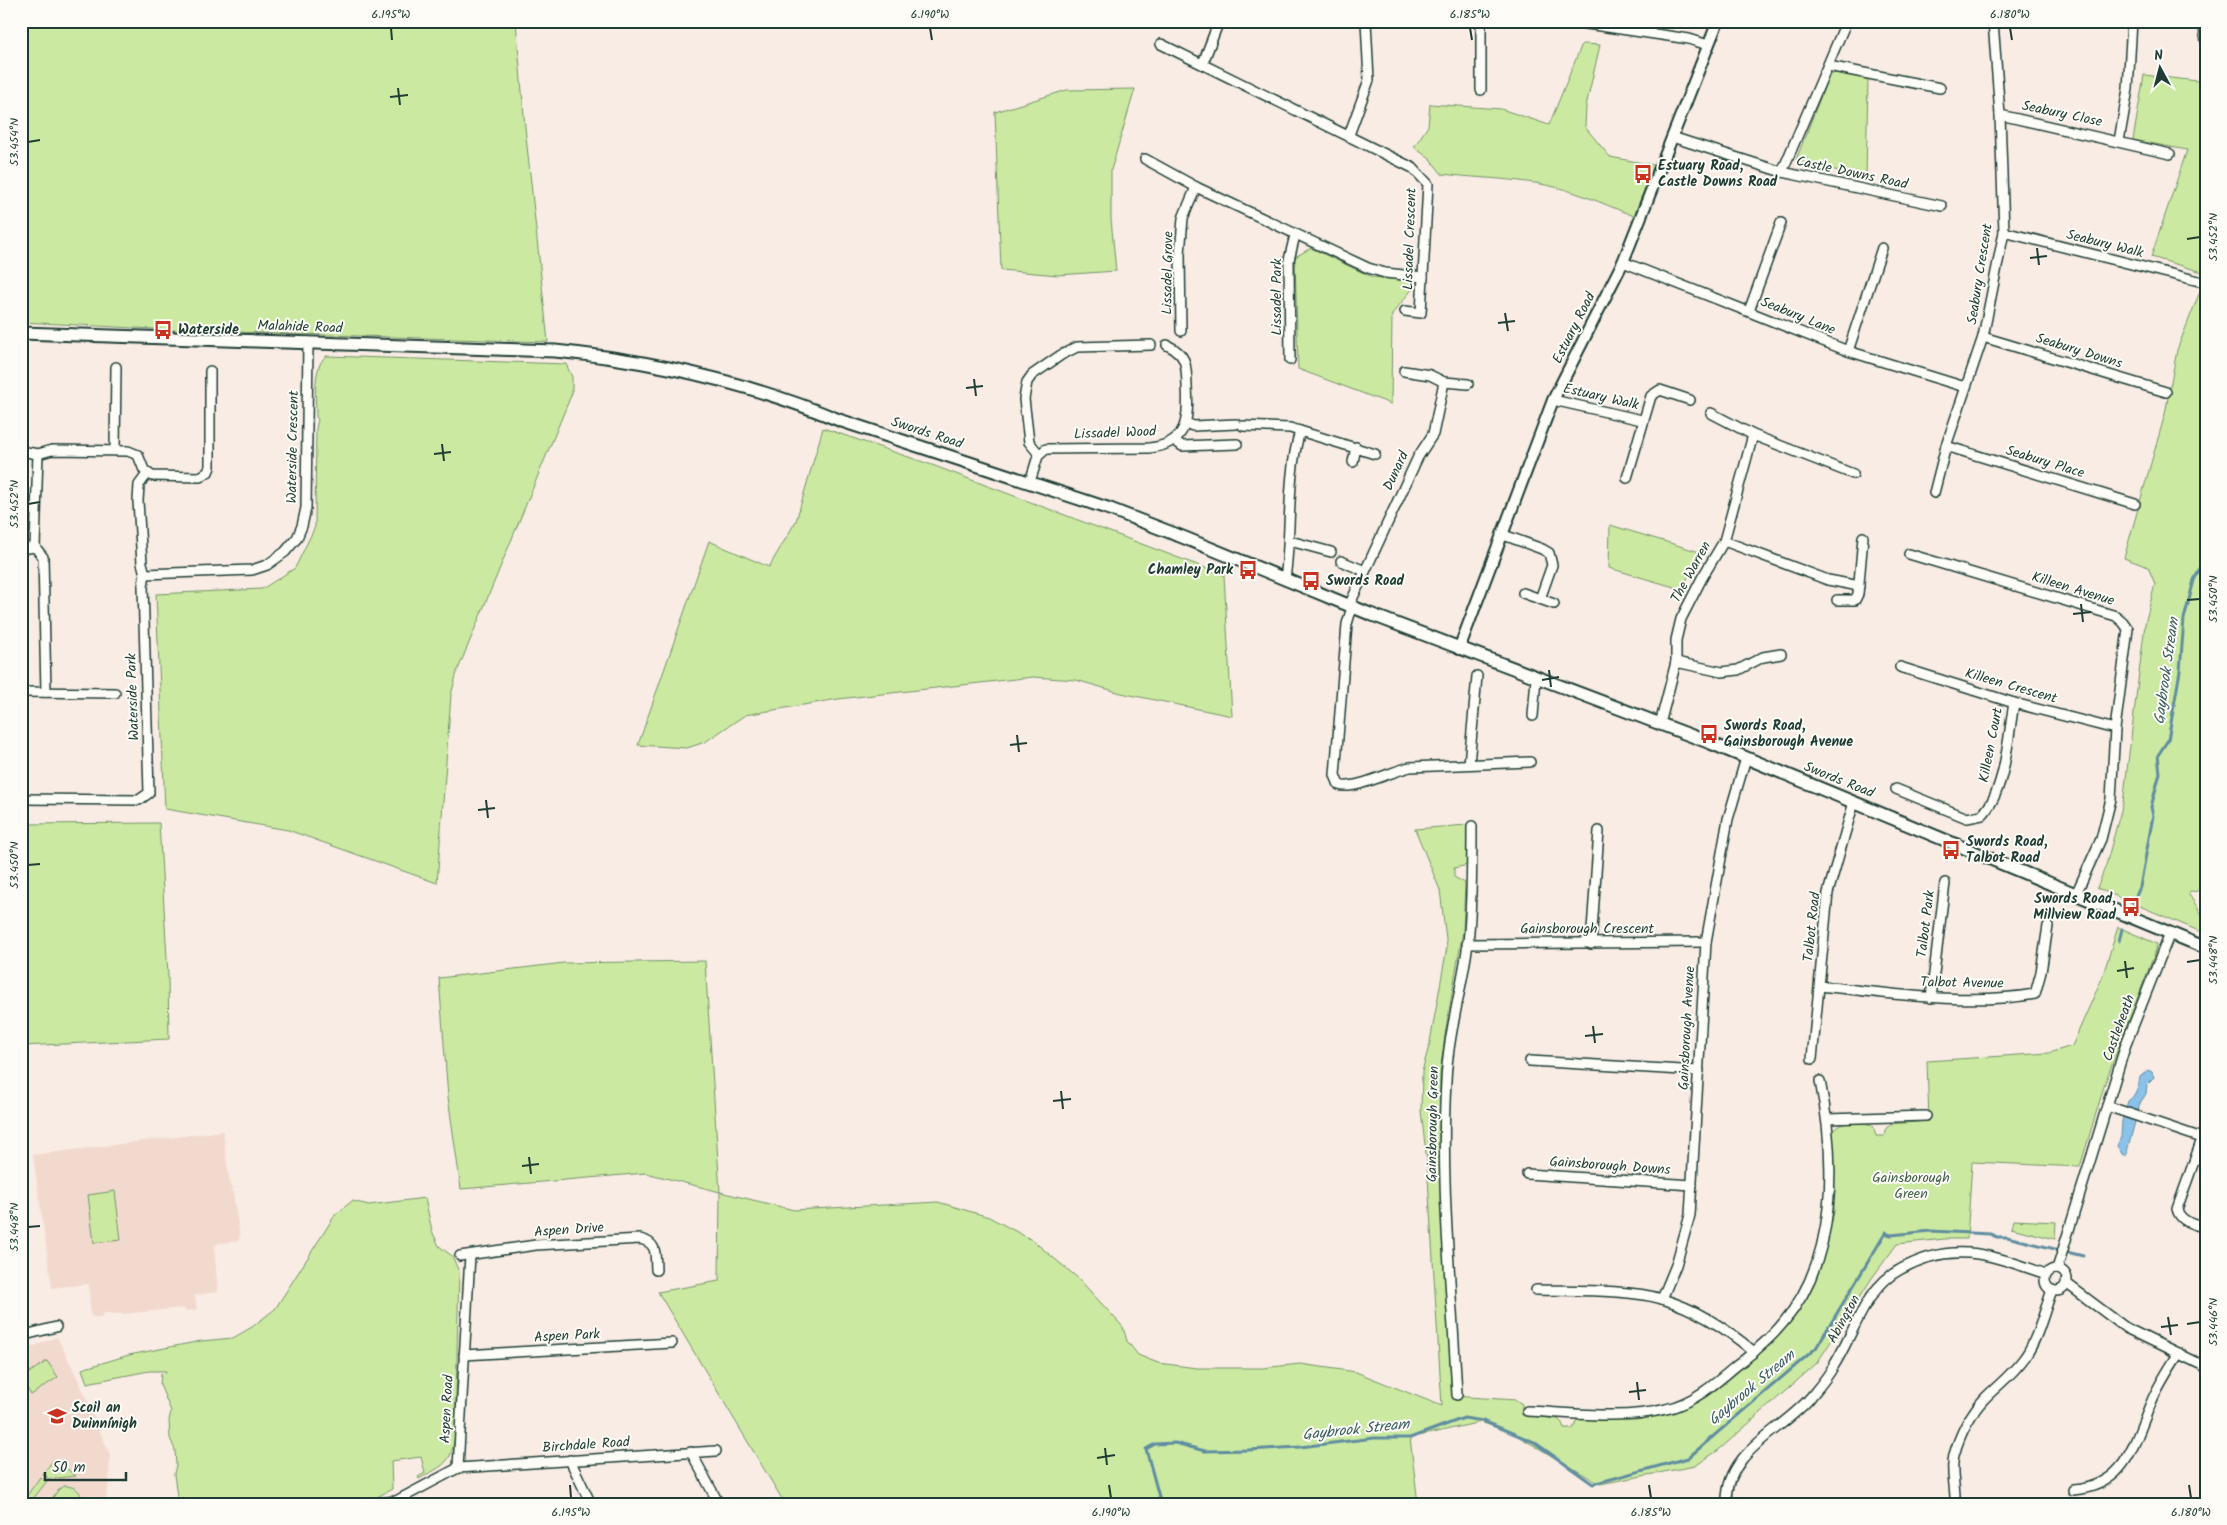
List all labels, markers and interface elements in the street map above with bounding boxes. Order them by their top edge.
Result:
text: 6.195°W [371,5,411,24]
text: 6.190°W [911,5,949,24]
text: 6.185°W [1450,5,1490,24]
text: 6.180°W [1990,5,2030,24]
north arrow [2134,42,2184,92]
text: N [2153,45,2164,68]
street label: Seabury Close [2020,95,2105,133]
text: 53.454°N [5,118,24,166]
street label: Castle Downs Road [1794,150,1911,196]
place label: Estuary Road, Castle Downs Road [1658,155,1778,193]
bus stop icon: Estuary Road, Castle Downs Road [1632,163,1654,185]
street label: Lissadel Crescent [1397,187,1423,291]
text: 53.452°N [2204,213,2223,261]
street label: Seabury Crescent [1961,221,1999,326]
street label: Seabury Walk [2064,224,2146,264]
street label: Lissadel Grove [1156,230,1180,315]
street label: Lissadel Park [1266,258,1288,336]
street label: Estuary Road [1547,287,1602,368]
street label: Seabury Lane [1757,291,1839,341]
street label: Malahide Road [257,315,344,340]
bus stop icon: Waterside [152,319,174,341]
place label: Waterside [178,319,239,341]
street label: Seabury Downs [2033,327,2125,375]
street label: Estuary Walk [1561,378,1642,416]
street label: Waterside Crescent [281,390,305,504]
street label: Swords Road [888,411,967,455]
street label: Lissadel Wood [1073,421,1158,445]
street label: Seabury Place [2003,440,2088,485]
street label: Dunard [1377,447,1415,494]
text: 53.452°N [5,480,24,528]
street label: The Warren [1665,537,1717,607]
place label: Chamley Park [1148,559,1234,581]
bus stop icon: Chamley Park [1237,559,1259,581]
street label: Killeen Avenue [2029,566,2118,612]
bus stop icon: Swords Road [1300,570,1322,592]
place label: Swords Road [1326,570,1405,592]
text: 53.450°N [2204,575,2223,623]
water label: Gaybrook Stream [2148,615,2186,726]
street label: Waterside Park [120,652,146,741]
street label: Killeen Crescent [1962,662,2060,710]
street label: Killeen Court [1973,705,2009,784]
place label: Swords Road, Gainsborough Avenue [1724,715,1853,753]
bus stop icon: Swords Road, Gainsborough Avenue [1698,723,1720,745]
street label: Swords Road [1800,756,1879,805]
place label: Swords Road, Talbot Road [1966,831,2048,869]
bus stop icon: Swords Road, Talbot Road [1940,839,1962,861]
text: 53.450°N [5,841,24,889]
place label: Swords Road, Millview Road [2033,888,2116,926]
street label: Talbot Park [1911,889,1941,959]
street label: Talbot Road [1797,890,1827,963]
bus stop icon: Swords Road, Millview Road [2120,896,2142,918]
street label: Gainsborough Crescent [1520,918,1654,940]
text: 53.448°N [2204,936,2223,984]
street label: Gainsborough Avenue [1673,965,1701,1091]
street label: Talbot Avenue [1920,971,2005,995]
street label: Castleheath [2097,992,2141,1064]
street label: Gainsborough Green [1421,1066,1445,1182]
street label: Gainsborough Downs [1549,1151,1671,1181]
park label: Gainsborough Green [1872,1167,1950,1205]
text: 53.448°N [5,1203,24,1251]
street label: Aspen Drive [533,1217,605,1243]
street label: Abington [1822,1291,1866,1347]
text: 53.446°N [2204,1298,2223,1346]
street label: Aspen Park [534,1323,601,1349]
water label: Gaybrook Stream [1703,1344,1802,1432]
street label: Aspen Road [434,1373,460,1444]
place label: Scoil an Duinnínigh [72,1397,137,1435]
school or university icon: Scoil an Duinnínigh [46,1405,68,1427]
water label: Gaybrook Stream [1301,1412,1412,1448]
street label: Birchdale Road [542,1431,631,1459]
scale bar [45,1450,126,1482]
text: 50 m [52,1456,86,1480]
text: 6.195°W [551,1503,591,1522]
text: 6.190°W [1092,1503,1130,1522]
text: 6.185°W [1631,1503,1671,1522]
text: 6.180°W [2171,1503,2211,1522]

